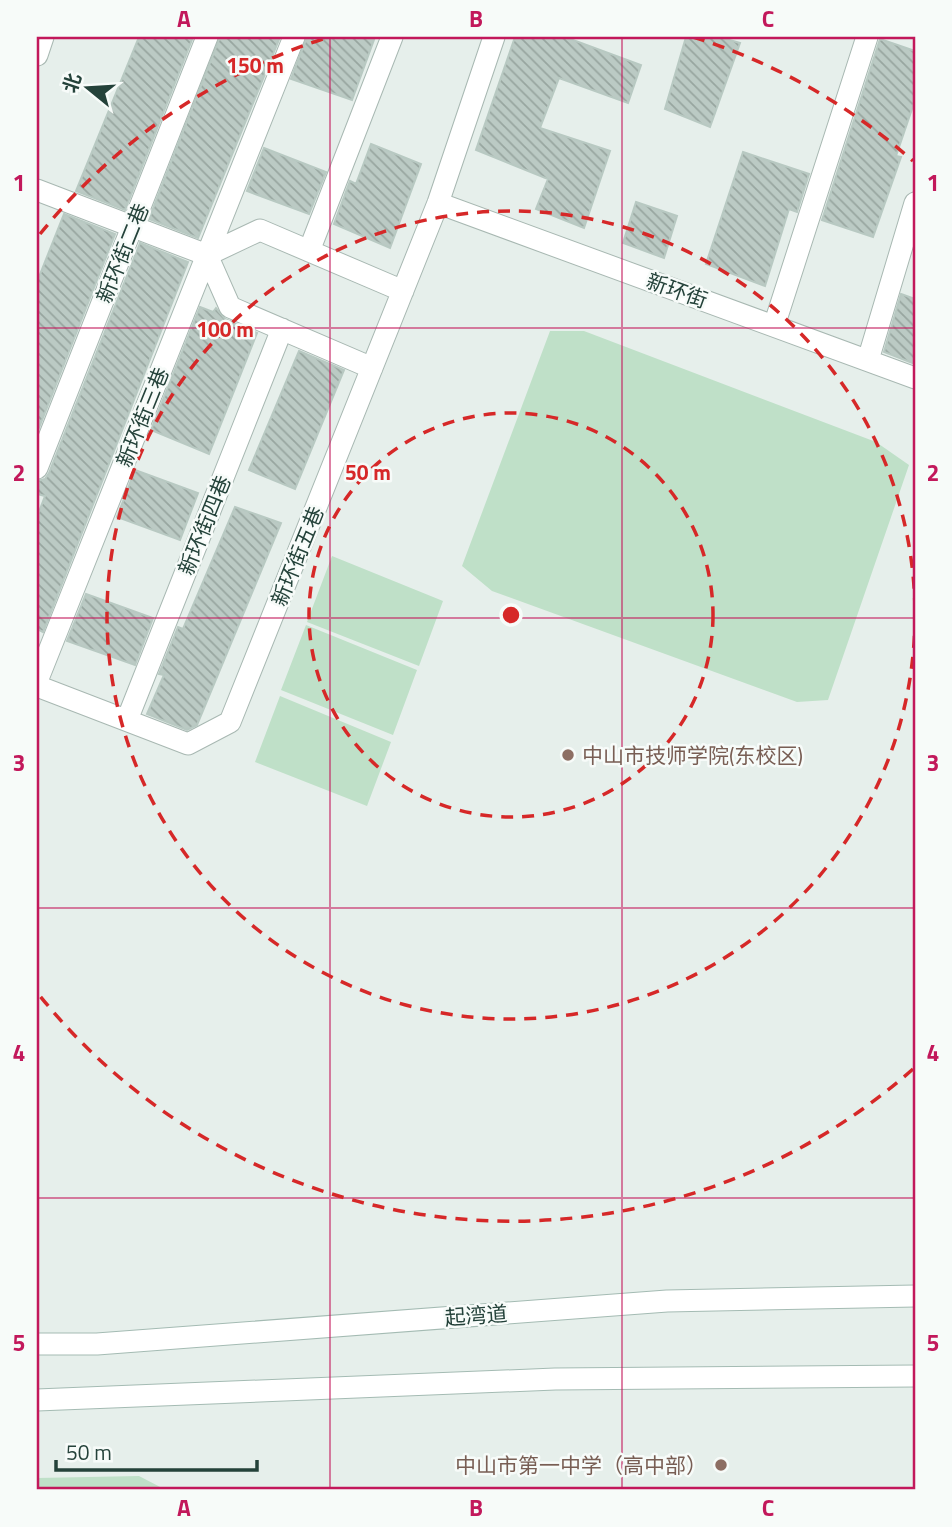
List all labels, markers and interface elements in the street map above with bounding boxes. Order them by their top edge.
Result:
text: A [177,1,191,36]
text: B [469,1,483,36]
text: C [762,1,774,36]
text: 150 m [226,49,284,81]
north arrow [52,52,122,122]
text: 北 [55,69,88,96]
text: 1 [13,165,25,200]
text: 1 [927,165,939,200]
street label: 新环街二巷 [87,198,157,308]
street label: 新环街 [642,264,712,316]
text: 100 m [196,313,254,345]
street label: 新环街三巷 [107,362,177,472]
text: 2 [13,455,25,490]
text: 2 [927,455,939,490]
text: 50 m [345,456,391,488]
street label: 新环街四巷 [169,470,239,580]
street label: 新环街五巷 [262,501,332,611]
centre of rings [499,603,523,627]
place label: 中山市技师学院(东校区) [582,739,803,771]
text: 3 [13,745,25,780]
text: 3 [927,745,939,780]
marker: 中山市技师学院(东校区) [560,747,576,763]
text: 4 [13,1035,25,1070]
text: 4 [927,1035,939,1070]
street label: 起湾道 [443,1297,509,1333]
text: 5 [13,1325,25,1360]
text: 5 [927,1325,939,1360]
scale bar [56,1429,257,1473]
text: 50 m [66,1436,112,1468]
place label: 中山市第一中学（高中部） [455,1449,707,1481]
marker: 中山市第一中学（高中部） [713,1457,729,1473]
text: A [177,1490,191,1525]
text: B [469,1490,483,1525]
text: C [762,1490,774,1525]

